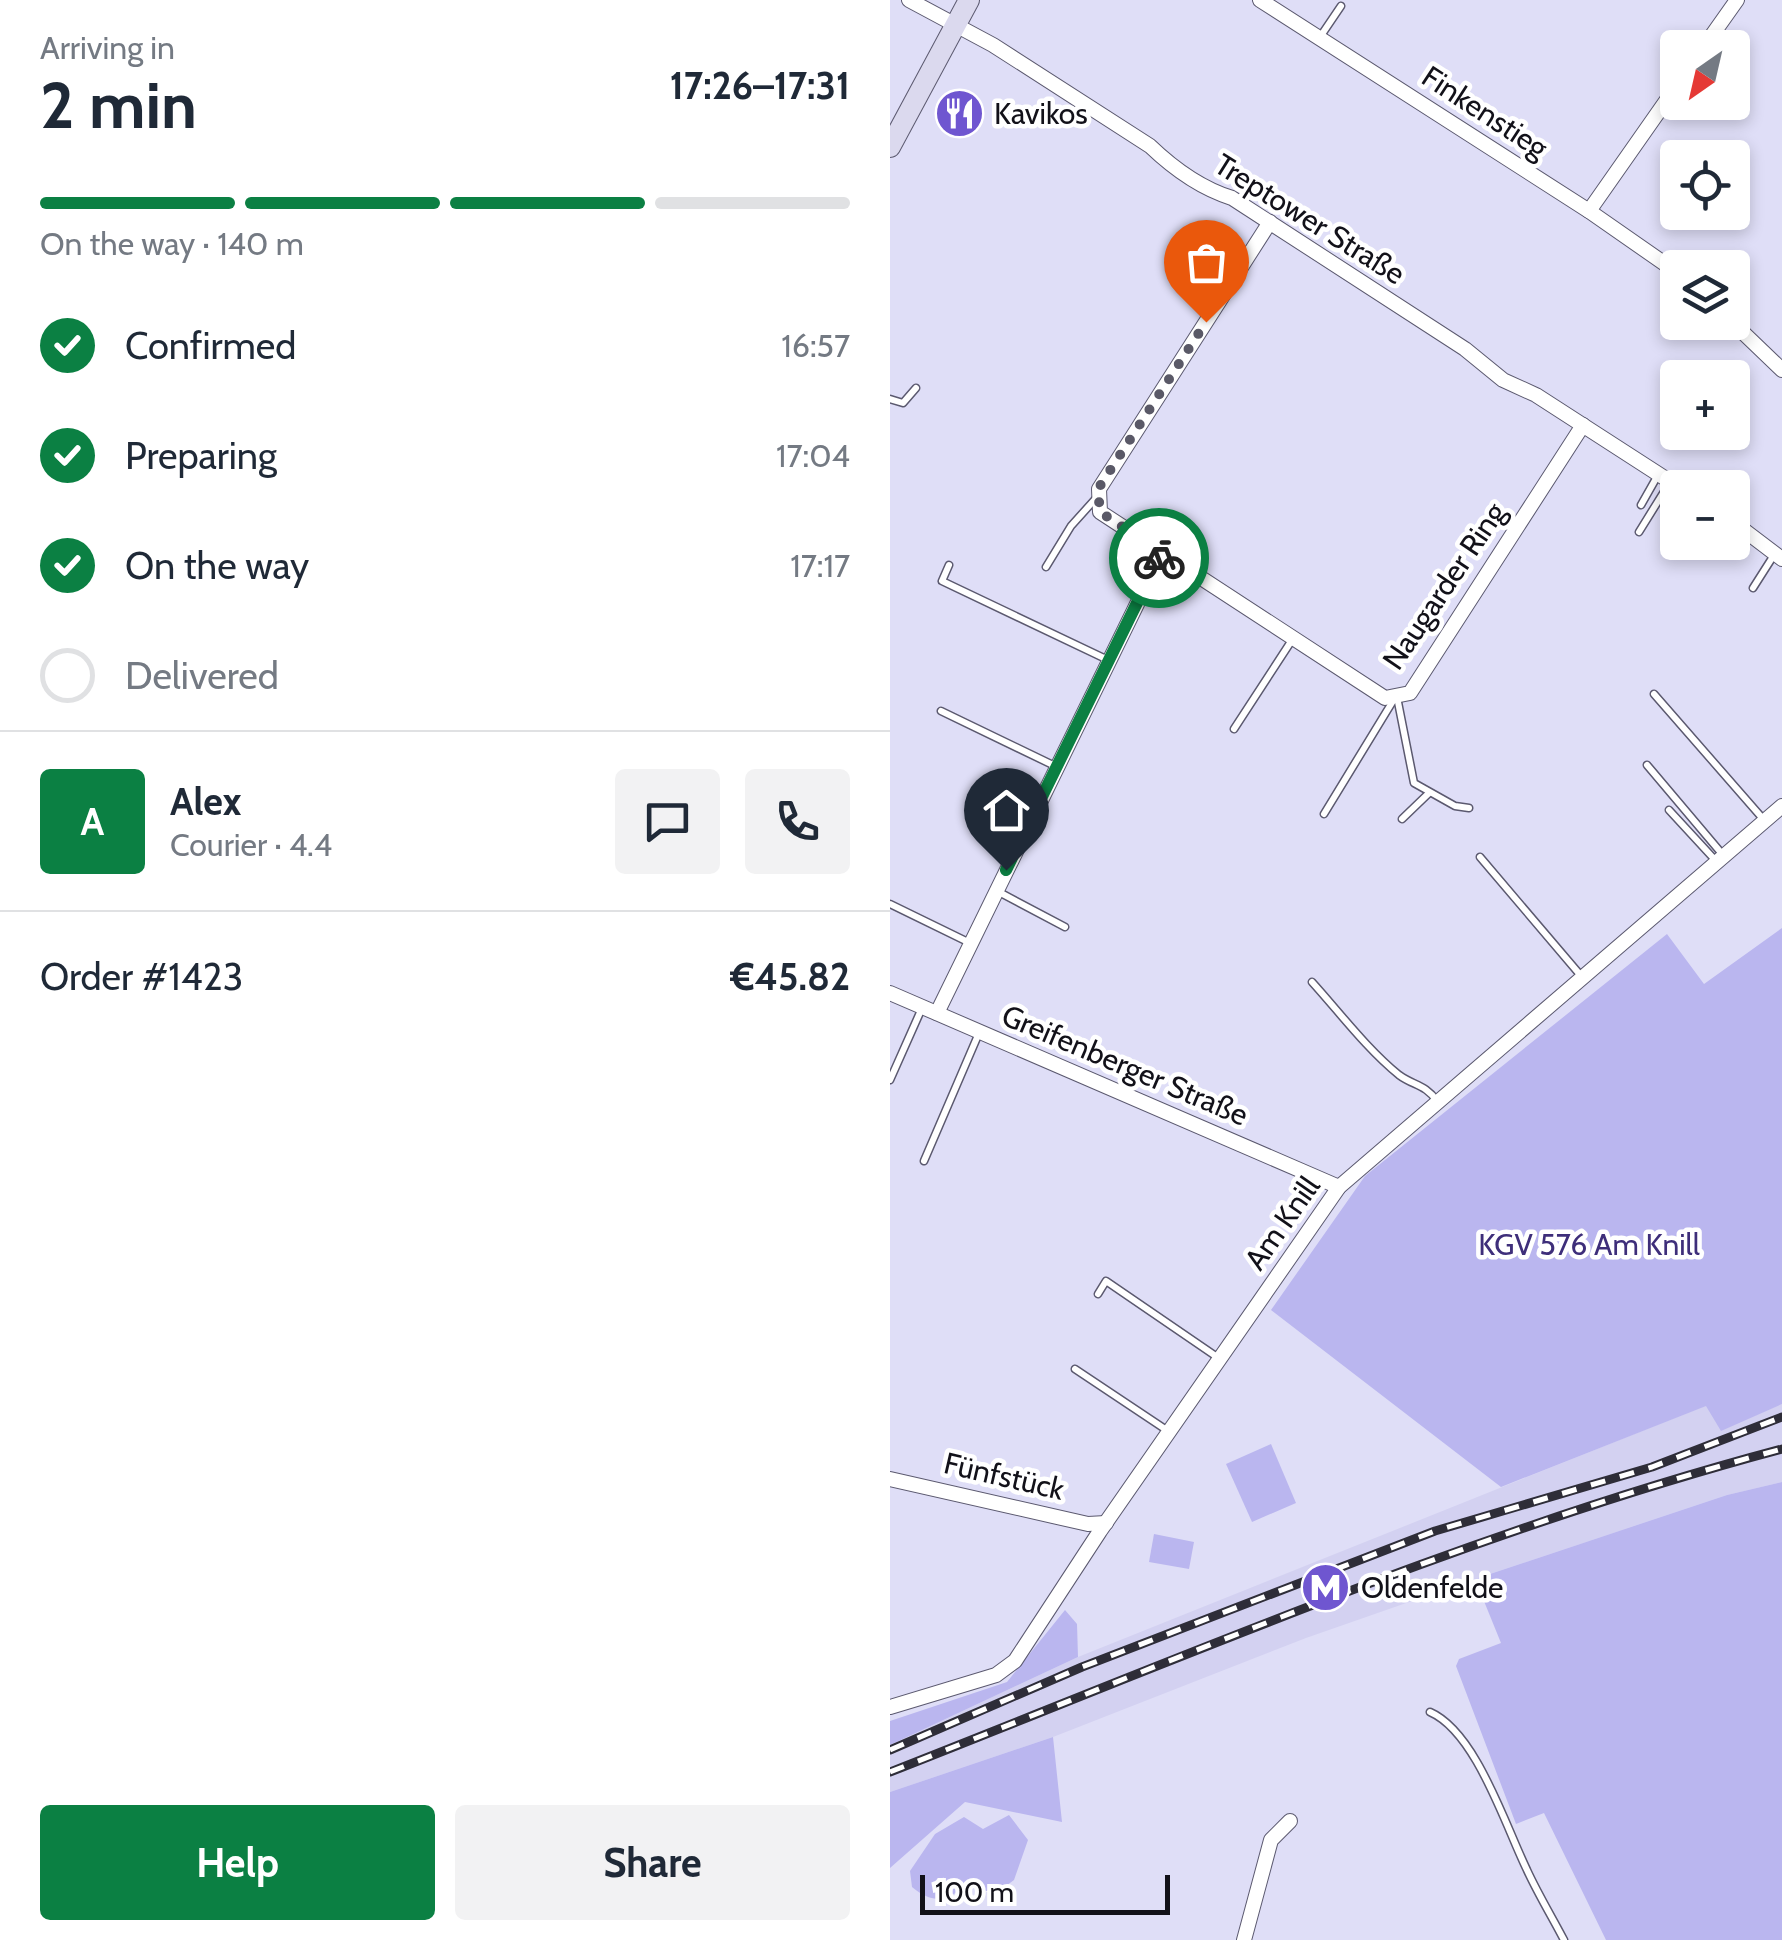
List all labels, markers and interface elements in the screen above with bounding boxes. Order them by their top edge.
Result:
text: Arriving in [40,28,175,67]
north arrow [1660,30,1750,120]
map controls [1660,30,1750,560]
street label: Finkenstieg [1415,58,1556,167]
text: 17:26–17:31 [670,62,850,109]
text: 2 min [40,65,197,144]
restaurant icon: Kavikos [933,87,985,139]
place label: Kavikos [994,95,1088,132]
button: locate [1660,140,1750,230]
street label: Treptower Straße [1208,146,1412,292]
pin [1164,220,1249,323]
text: On the way · 140 m [40,224,304,263]
icon: bag [1179,235,1234,290]
button: layers [1660,250,1750,340]
icon: check [40,318,95,373]
text: Confirmed [125,322,296,369]
text: 16:57 [781,326,850,365]
button: + [1660,360,1750,450]
icon: check [40,428,95,483]
text: Preparing [125,432,277,479]
text: 17:04 [776,436,850,475]
button: − [1660,470,1750,560]
street label: Naugarder Ring [1375,495,1514,677]
courier [1109,508,1209,608]
icon: bike [1132,531,1187,586]
icon: check [40,538,95,593]
text: On the way [125,542,309,589]
text: 17:17 [790,546,850,585]
text: Delivered [125,652,279,699]
pin [964,768,1049,871]
button: chat [615,769,720,874]
button: phone [745,769,850,874]
text: Alex [170,778,241,825]
icon: home [979,783,1034,838]
text: A [81,798,104,845]
text: Courier · 4.4 [170,825,332,864]
text: Order #1423 [40,953,243,1000]
text: €45.82 [730,953,850,1000]
street label: Greifenberger Straße [996,996,1254,1134]
street label: Am Knill [1236,1169,1328,1277]
park label: KGV 576 Am Knill [1478,1226,1700,1263]
street label: Fünfstück [940,1444,1068,1508]
metro station icon: Oldenfelde [1300,1561,1352,1613]
place label: Oldenfelde [1361,1569,1503,1606]
button: Help [40,1805,435,1920]
button: Share [455,1805,850,1920]
scale bar [920,1870,1170,1914]
text: 100 m [935,1875,1014,1909]

